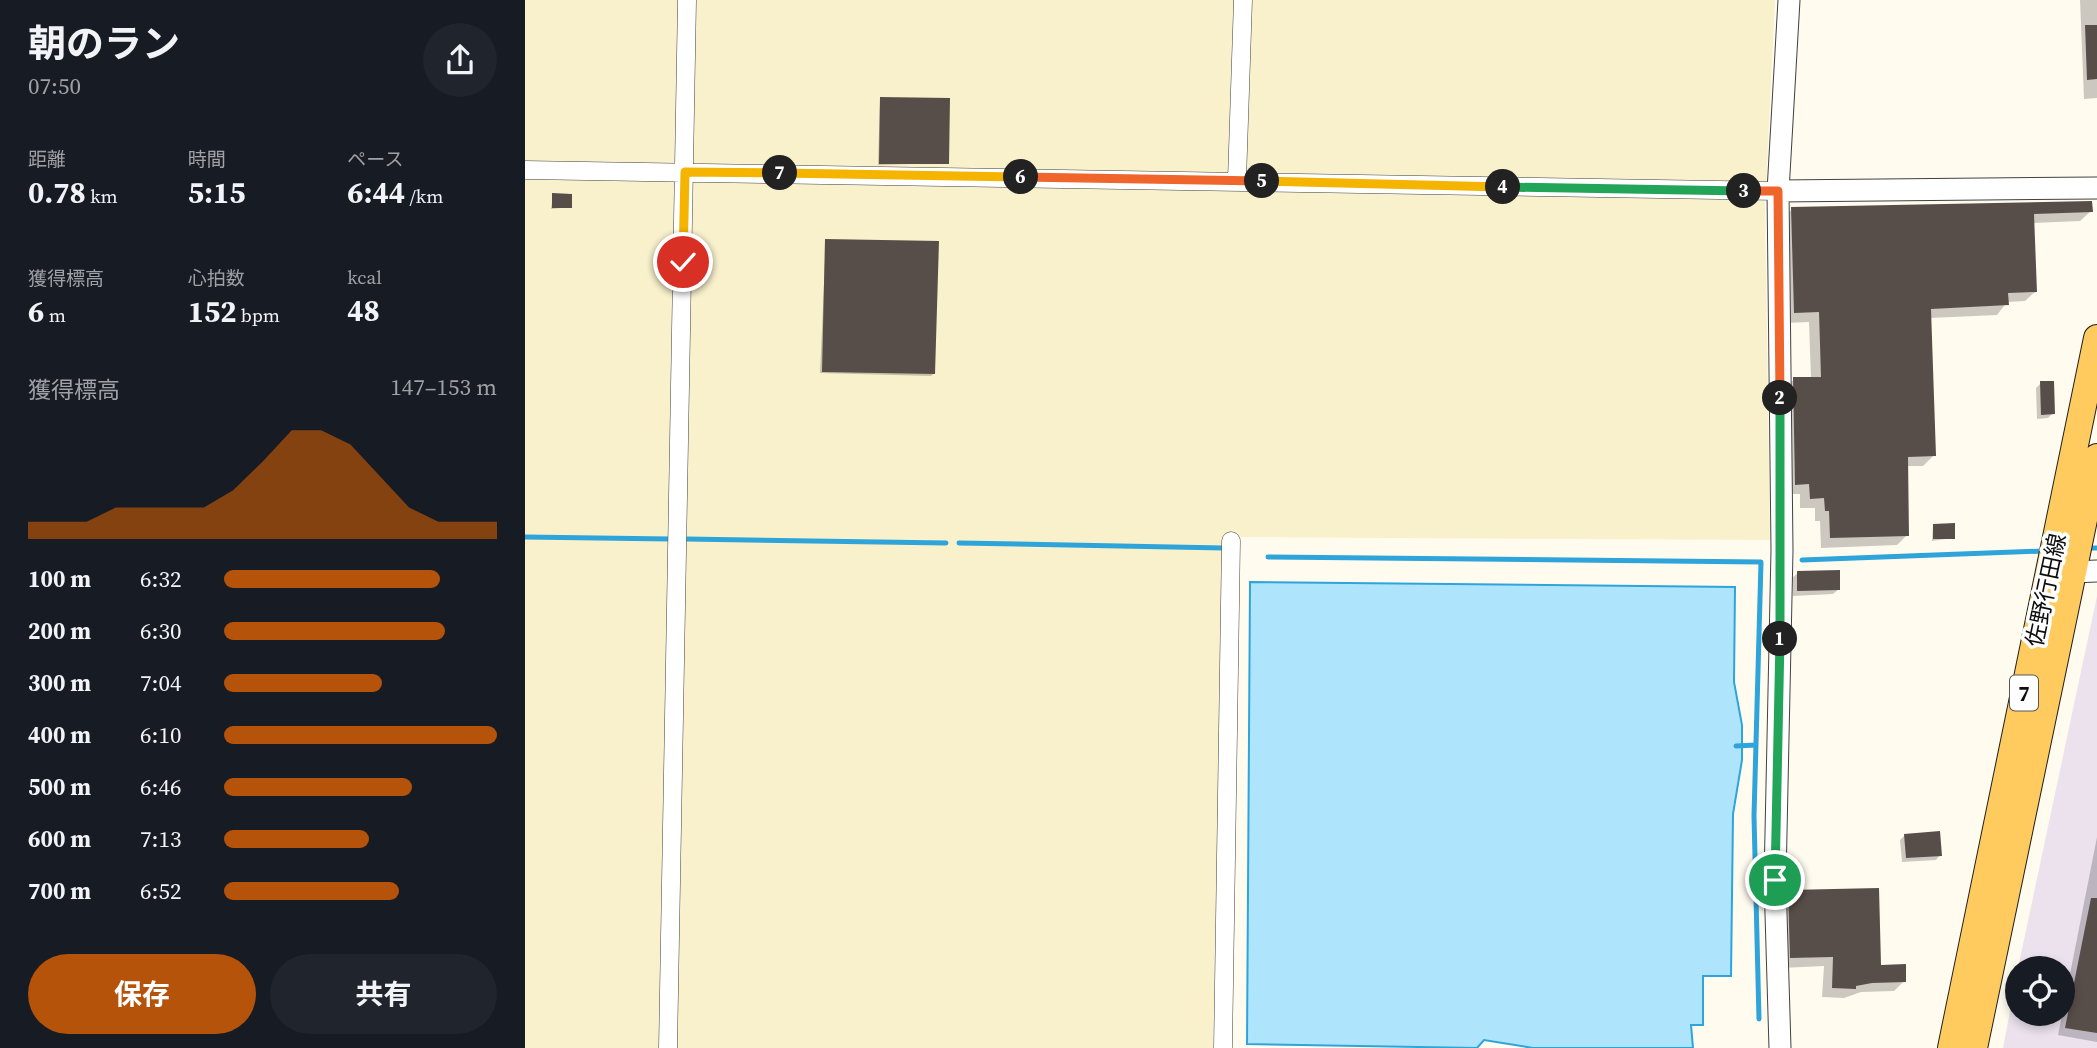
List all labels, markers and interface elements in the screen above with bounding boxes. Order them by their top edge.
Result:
text: 朝のラン [28,18,180,70]
button: share [423,23,497,97]
text: 07:50 [28,70,81,102]
text: 距離 [28,146,66,172]
text: 時間 [188,146,226,172]
text: ペース [347,146,403,172]
pin: 7 [763,156,797,190]
text: 7 [774,159,785,185]
pin: 6 [1003,160,1039,194]
text: 6 [1015,163,1026,189]
pin: 5 [1245,164,1279,198]
text: 5 [1256,167,1267,193]
pin: 4 [1485,170,1521,204]
text: 0.78 [28,172,86,213]
text: 5:15 [188,172,245,213]
text: 6:44 [347,172,405,213]
text: 4 [1497,173,1508,199]
pin: 3 [1727,174,1761,208]
text: 3 [1738,177,1749,203]
text: km [86,183,118,209]
text: /km [405,183,443,209]
pin [653,232,713,292]
icon: check [664,243,702,281]
text: kcal [347,264,382,290]
text: 獲得標高 [28,265,104,291]
text: 心拍数 [188,265,245,291]
text: 48 [347,290,380,331]
text: 6 [28,291,44,332]
text: 152 [188,291,236,332]
text: m [44,302,66,328]
text: bpm [236,302,280,328]
text: 147–153 m [390,371,497,403]
text: 獲得標高 [28,374,120,406]
pin: 2 [1763,380,1797,416]
text: 2 [1774,384,1785,410]
street label: 佐野行田線 [2018,530,2074,650]
text: 100 m [28,563,91,595]
text: 6:32 [140,563,181,595]
text: 200 m [28,615,91,647]
text: 6:30 [140,615,181,647]
pin: 1 [1763,622,1797,656]
text: 1 [1774,625,1785,651]
text: 300 m [28,667,91,699]
text: 7:04 [140,667,181,699]
road number: 7 [2010,676,2038,710]
text: 400 m [28,719,91,751]
text: 6:10 [140,719,181,751]
text: 500 m [28,771,91,803]
text: 6:46 [140,771,181,803]
text: 600 m [28,823,91,855]
text: 7:13 [140,823,181,855]
pin [1745,850,1805,910]
icon: arrive [1756,861,1794,899]
text: 700 m [28,875,91,907]
text: 6:52 [140,875,181,907]
button: 保存 [28,954,256,1034]
button: 共有 [270,954,497,1034]
map controls [2005,956,2075,1026]
button: locate [2005,956,2075,1026]

